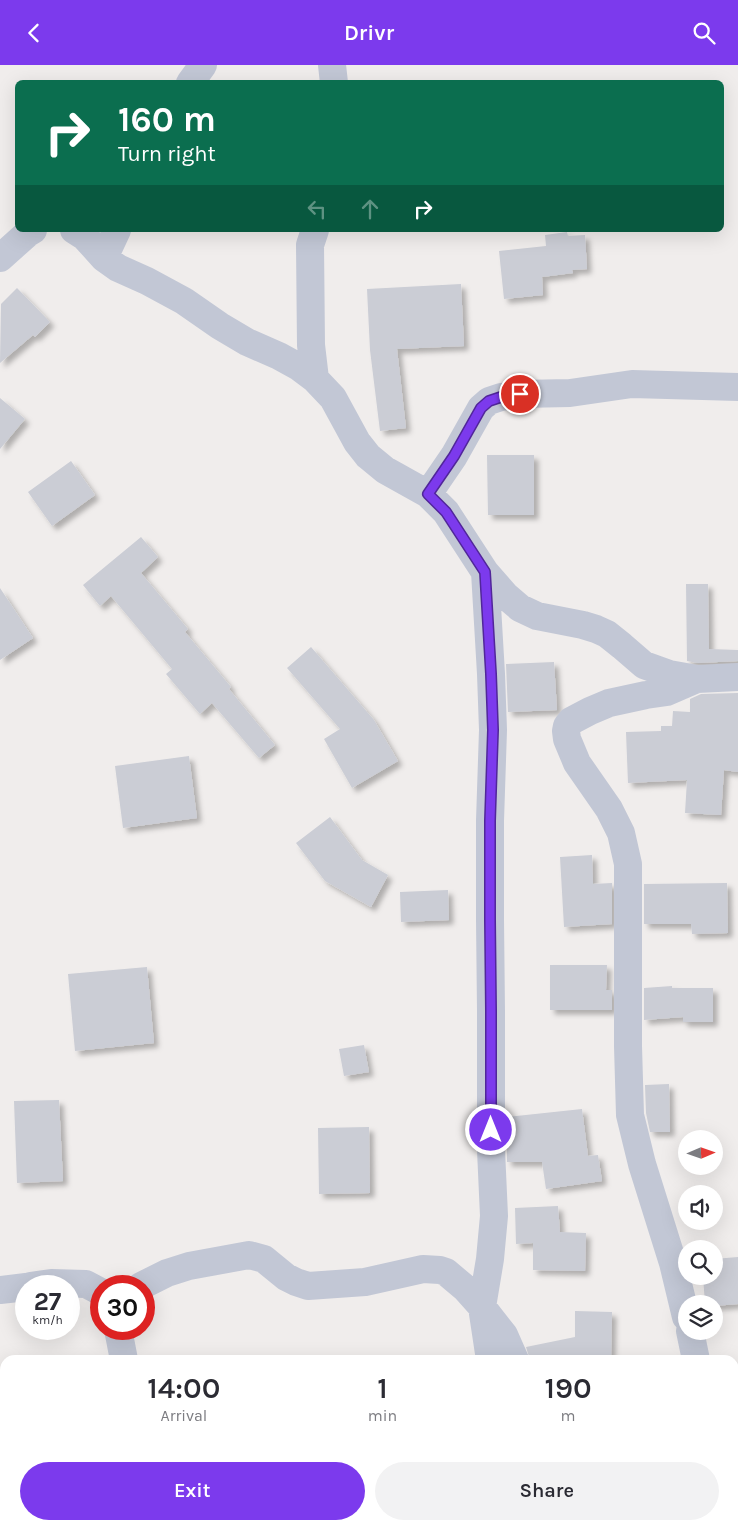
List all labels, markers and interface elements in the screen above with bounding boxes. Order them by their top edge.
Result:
icon: back [20,19,48,47]
icon: search [690,19,718,47]
text: Drivr [344,20,394,46]
text: 160 m [118,99,216,140]
icon: right [35,100,100,165]
text: Turn right [118,141,216,167]
icon: left [303,195,331,223]
icon: ahead [356,195,384,223]
icon: right [409,195,437,223]
pin [499,373,541,415]
icon: arrive [506,380,534,408]
position arrow [464,1103,516,1155]
north arrow [678,1130,722,1175]
map controls [678,1130,723,1340]
button: sound [678,1185,723,1230]
button: search [678,1240,723,1285]
speed limit sign: 30 [90,1275,155,1340]
text: 27 [34,1287,61,1316]
button: layers [678,1295,723,1340]
text: km/h [32,1313,63,1327]
text: 14:00 [147,1370,220,1406]
text: 1 [377,1370,388,1406]
text: 190 [544,1370,592,1406]
text: Arrival [160,1406,207,1425]
text: min [368,1406,397,1425]
text: m [561,1406,576,1425]
button: Exit [20,1462,365,1520]
button: Share [375,1462,719,1520]

